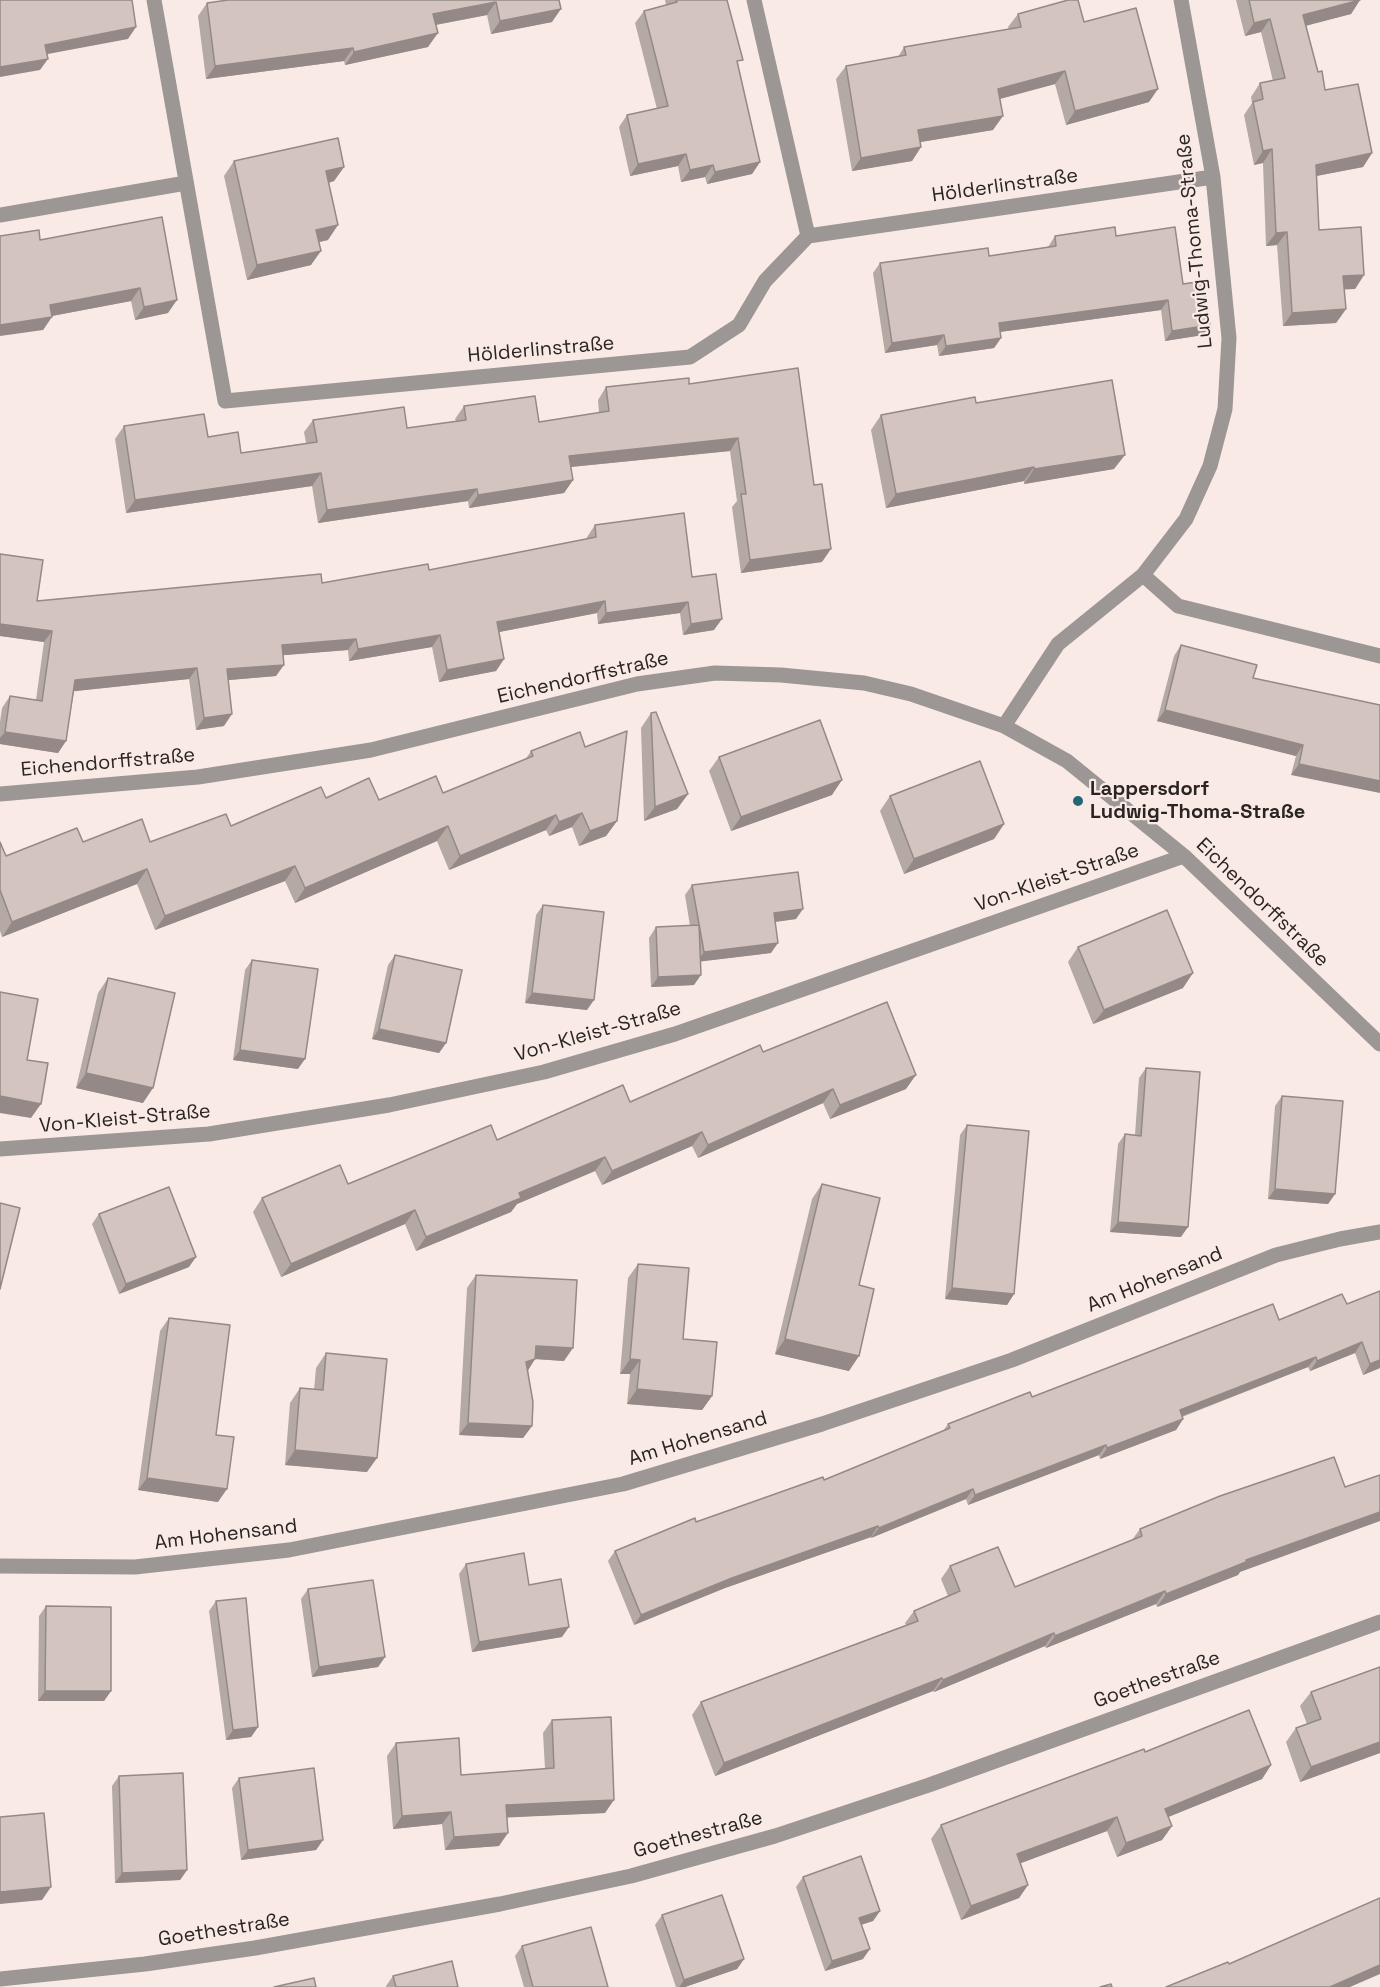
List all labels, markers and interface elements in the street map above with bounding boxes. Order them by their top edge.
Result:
street label: Ludwig-Thoma-Straße [1172,132,1218,350]
street label: Hölderlinstraße [930,164,1080,208]
street label: Hölderlinstraße [467,332,615,368]
street label: Eichendorffstraße [495,647,671,709]
street label: Eichendorffstraße [20,743,196,783]
place label: Lappersdorf Ludwig-Thoma-Straße [1090,778,1305,825]
marker: Lappersdorf Ludwig-Thoma-Straße [1071,794,1085,808]
street label: Eichendorffstraße [1191,834,1333,972]
street label: Von-Kleist-Straße [972,839,1142,917]
street label: Von-Kleist-Straße [512,997,684,1067]
street label: Von-Kleist-Straße [38,1100,212,1138]
street label: Am Hohensand [1084,1242,1226,1318]
street label: Am Hohensand [626,1406,770,1472]
street label: Am Hohensand [153,1514,299,1556]
street label: Goethestraße [1090,1646,1224,1714]
street label: Goethestraße [631,1806,765,1864]
street label: Goethestraße [156,1908,292,1952]

